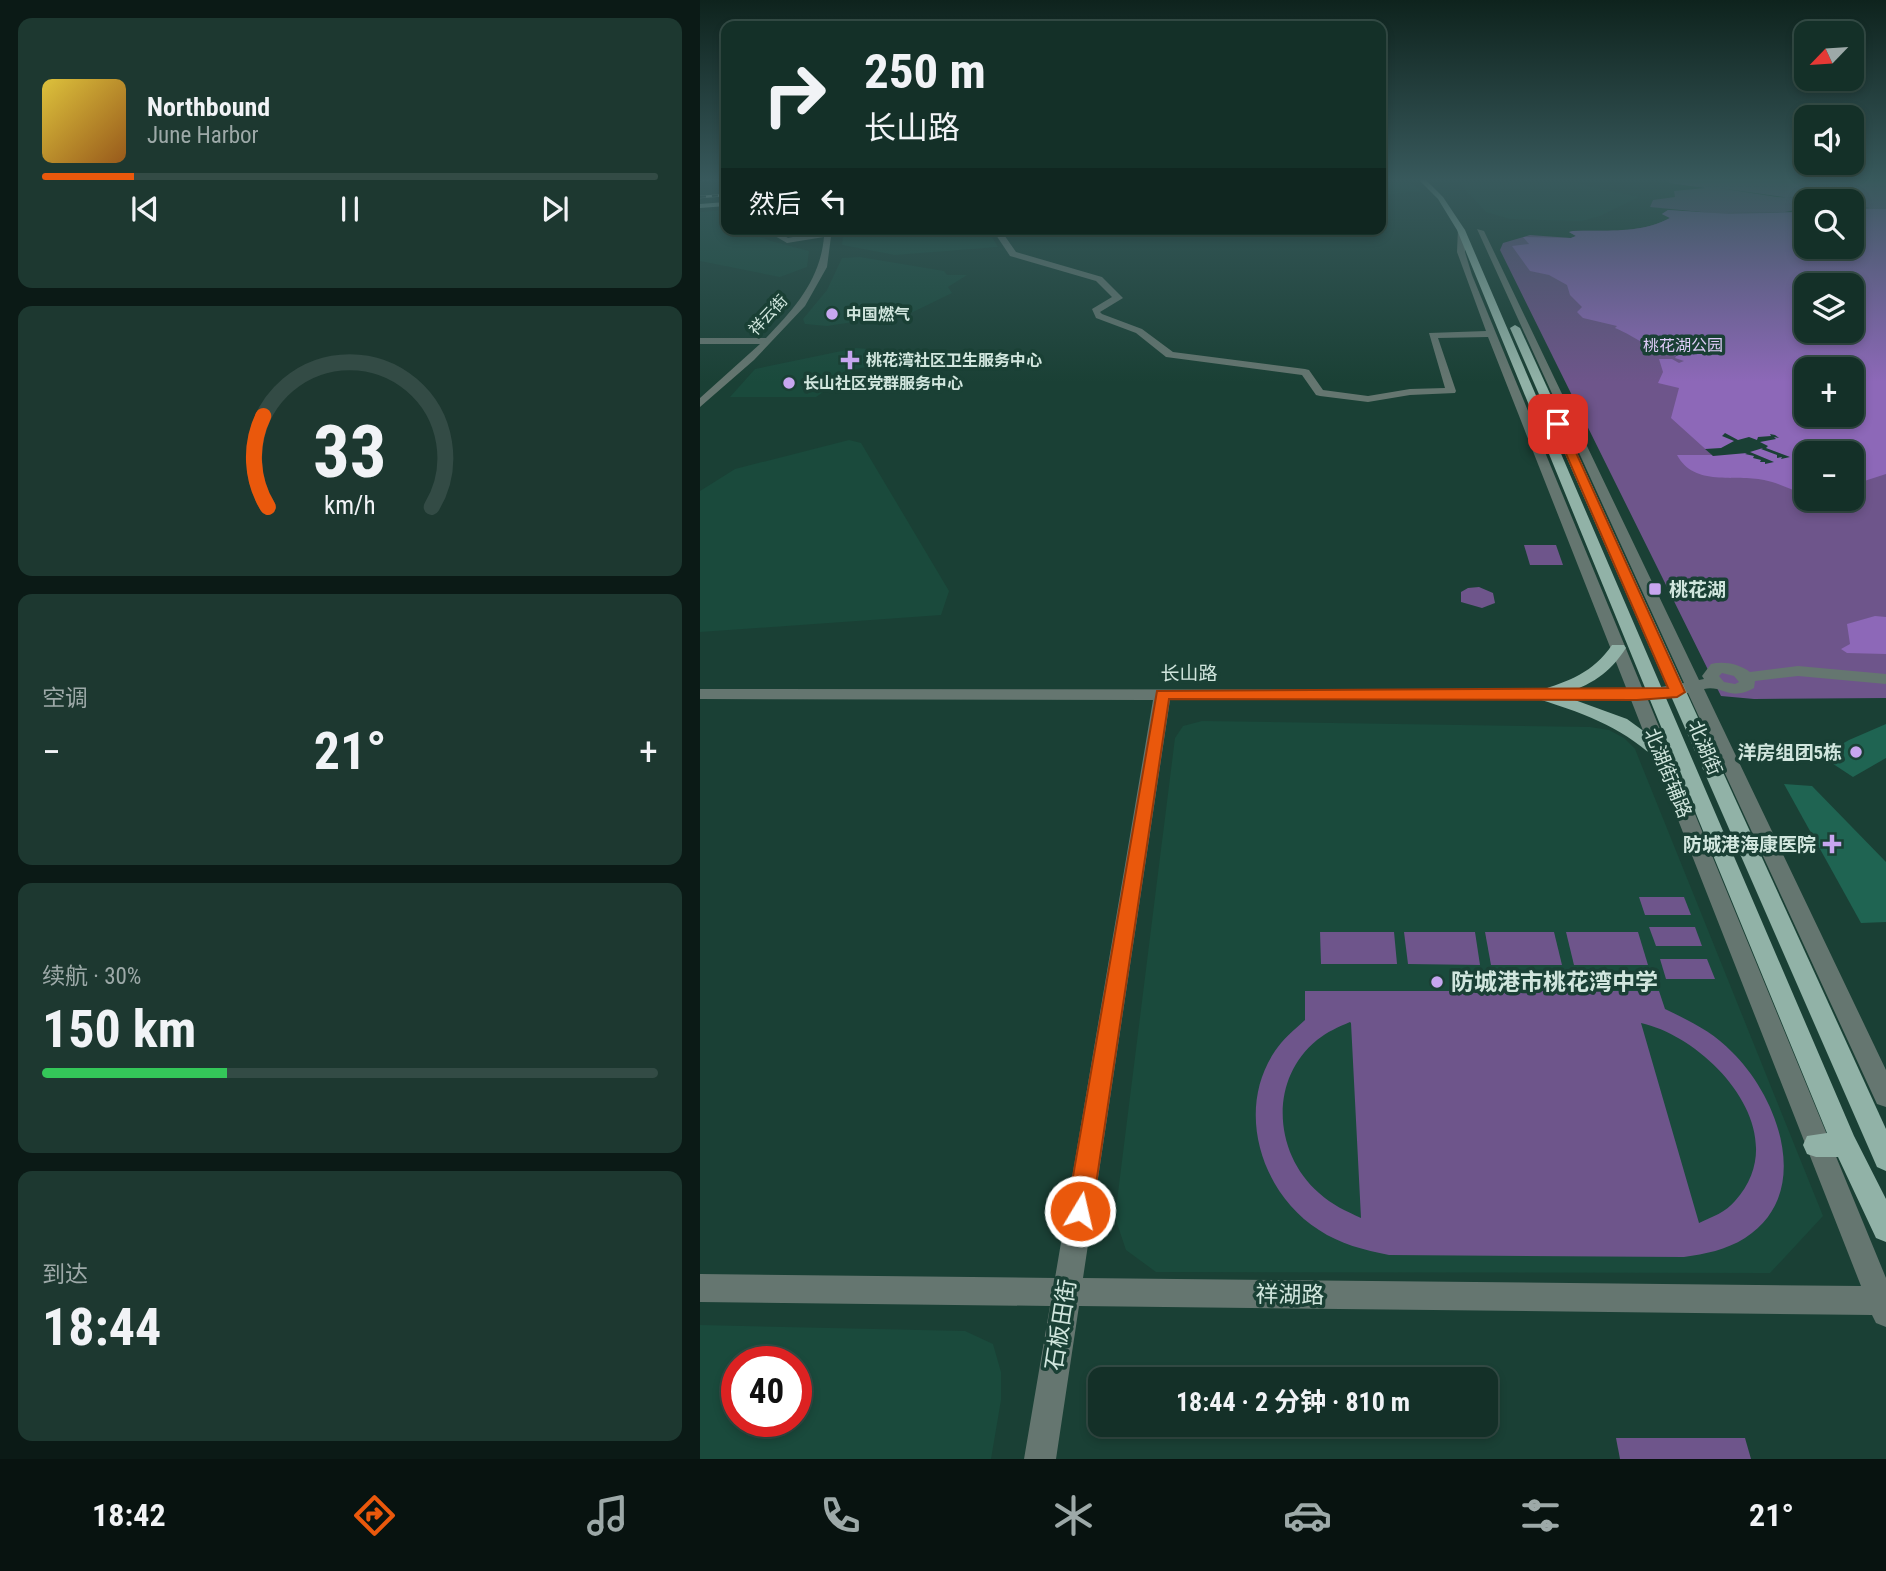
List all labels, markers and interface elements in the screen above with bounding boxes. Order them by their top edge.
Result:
north arrow [1794,21,1864,91]
map controls [1794,21,1864,511]
text: 250 m [864,43,986,100]
icon: right [749,49,840,140]
text: Northbound [147,92,270,122]
button: sound [1794,105,1864,175]
text: 长山路 [864,109,960,147]
text: June Harbor [147,122,259,149]
icon: left [815,182,853,220]
text: 然后 [749,189,801,219]
button: search [1794,189,1864,259]
icon: previous [126,190,164,228]
icon: pause [331,190,369,228]
icon: next [536,190,574,228]
button: layers [1794,273,1864,343]
street label: 祥云街 [745,291,791,339]
place label: 中国燃气 [846,305,910,324]
marker: 中国燃气 [824,306,840,322]
park label: 桃花湖公园 [1643,336,1723,355]
marker: 桃花湾社区卫生服务中心 [840,350,860,370]
place label: 桃花湾社区卫生服务中心 [866,351,1042,370]
button: + [1794,357,1864,427]
place label: 长山社区党群服务中心 [803,374,963,393]
marker: 长山社区党群服务中心 [781,375,797,391]
pin [1528,394,1588,454]
icon: arrive [1539,405,1577,443]
text: 33 [313,410,387,496]
button: − [1794,441,1864,511]
text: km/h [324,491,376,520]
place label: 桃花湖 [1669,578,1726,601]
marker: 桃花湖 [1647,581,1663,597]
street label: 长山路 [1160,662,1218,685]
text: 空调 [42,685,88,712]
street label: 北湖街 [1683,717,1727,779]
text: 21° [314,721,386,782]
street label: 北湖街辅路 [1640,725,1696,821]
text: − [42,730,61,774]
text: + [639,730,658,774]
place label: 洋房组团5栋 [1737,741,1842,764]
marker: 洋房组团5栋 [1848,744,1864,760]
place label: 防城港海康医院 [1683,833,1816,856]
marker: 防城港海康医院 [1822,834,1842,854]
text: 续航 · 30% [42,963,141,990]
place label: 防城港市桃花湾中学 [1451,969,1658,996]
marker: 防城港市桃花湾中学 [1429,974,1445,990]
text: 150 km [42,999,196,1060]
position arrow [1043,1174,1117,1248]
text: 到达 [42,1261,88,1288]
street label: 石板田街 [1040,1277,1082,1373]
street label: 祥湖路 [1255,1281,1325,1309]
text: 18:44 [42,1297,161,1358]
speed limit sign: 40 [721,1346,812,1437]
text: 18:44 · 2 分钟 · 810 m [1176,1387,1410,1417]
icon: directions [350,1491,399,1540]
icon: music [583,1491,632,1540]
icon: phone [816,1491,865,1540]
icon: climate [1049,1491,1098,1540]
icon: car [1283,1491,1332,1540]
icon: filters [1516,1491,1565,1540]
text: 18:42 [92,1496,166,1534]
text: 21° [1749,1496,1794,1534]

